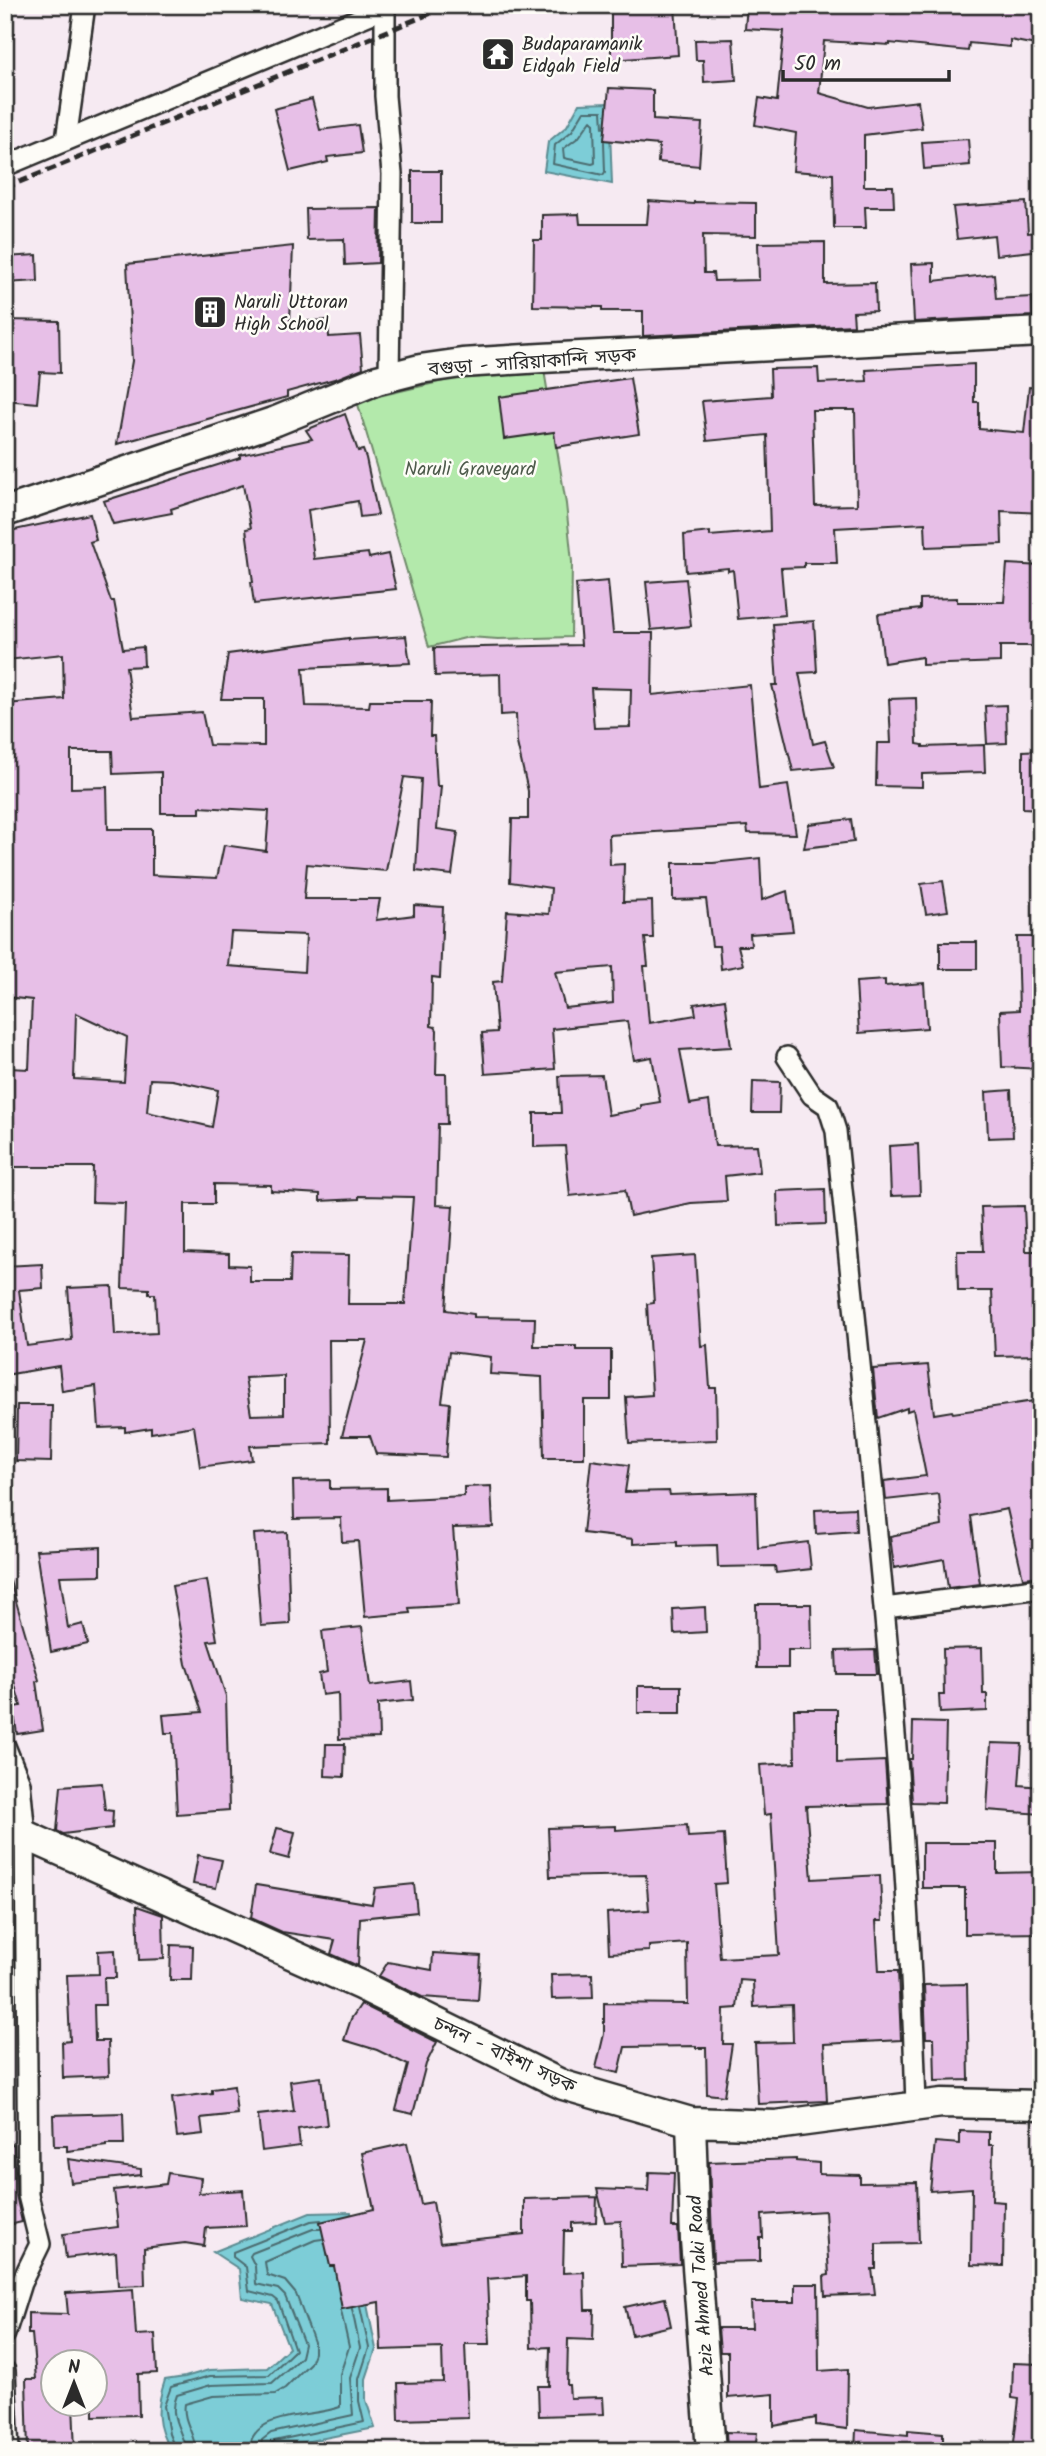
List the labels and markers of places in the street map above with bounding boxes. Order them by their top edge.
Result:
place label: Budaparamanik Eidgah Field [522,30,643,82]
temple icon: Budaparamanik Eidgah Field [479,35,517,73]
place label: Naruli Uttoran High School [234,288,348,340]
building icon: Naruli Uttoran High School [191,293,229,331]

